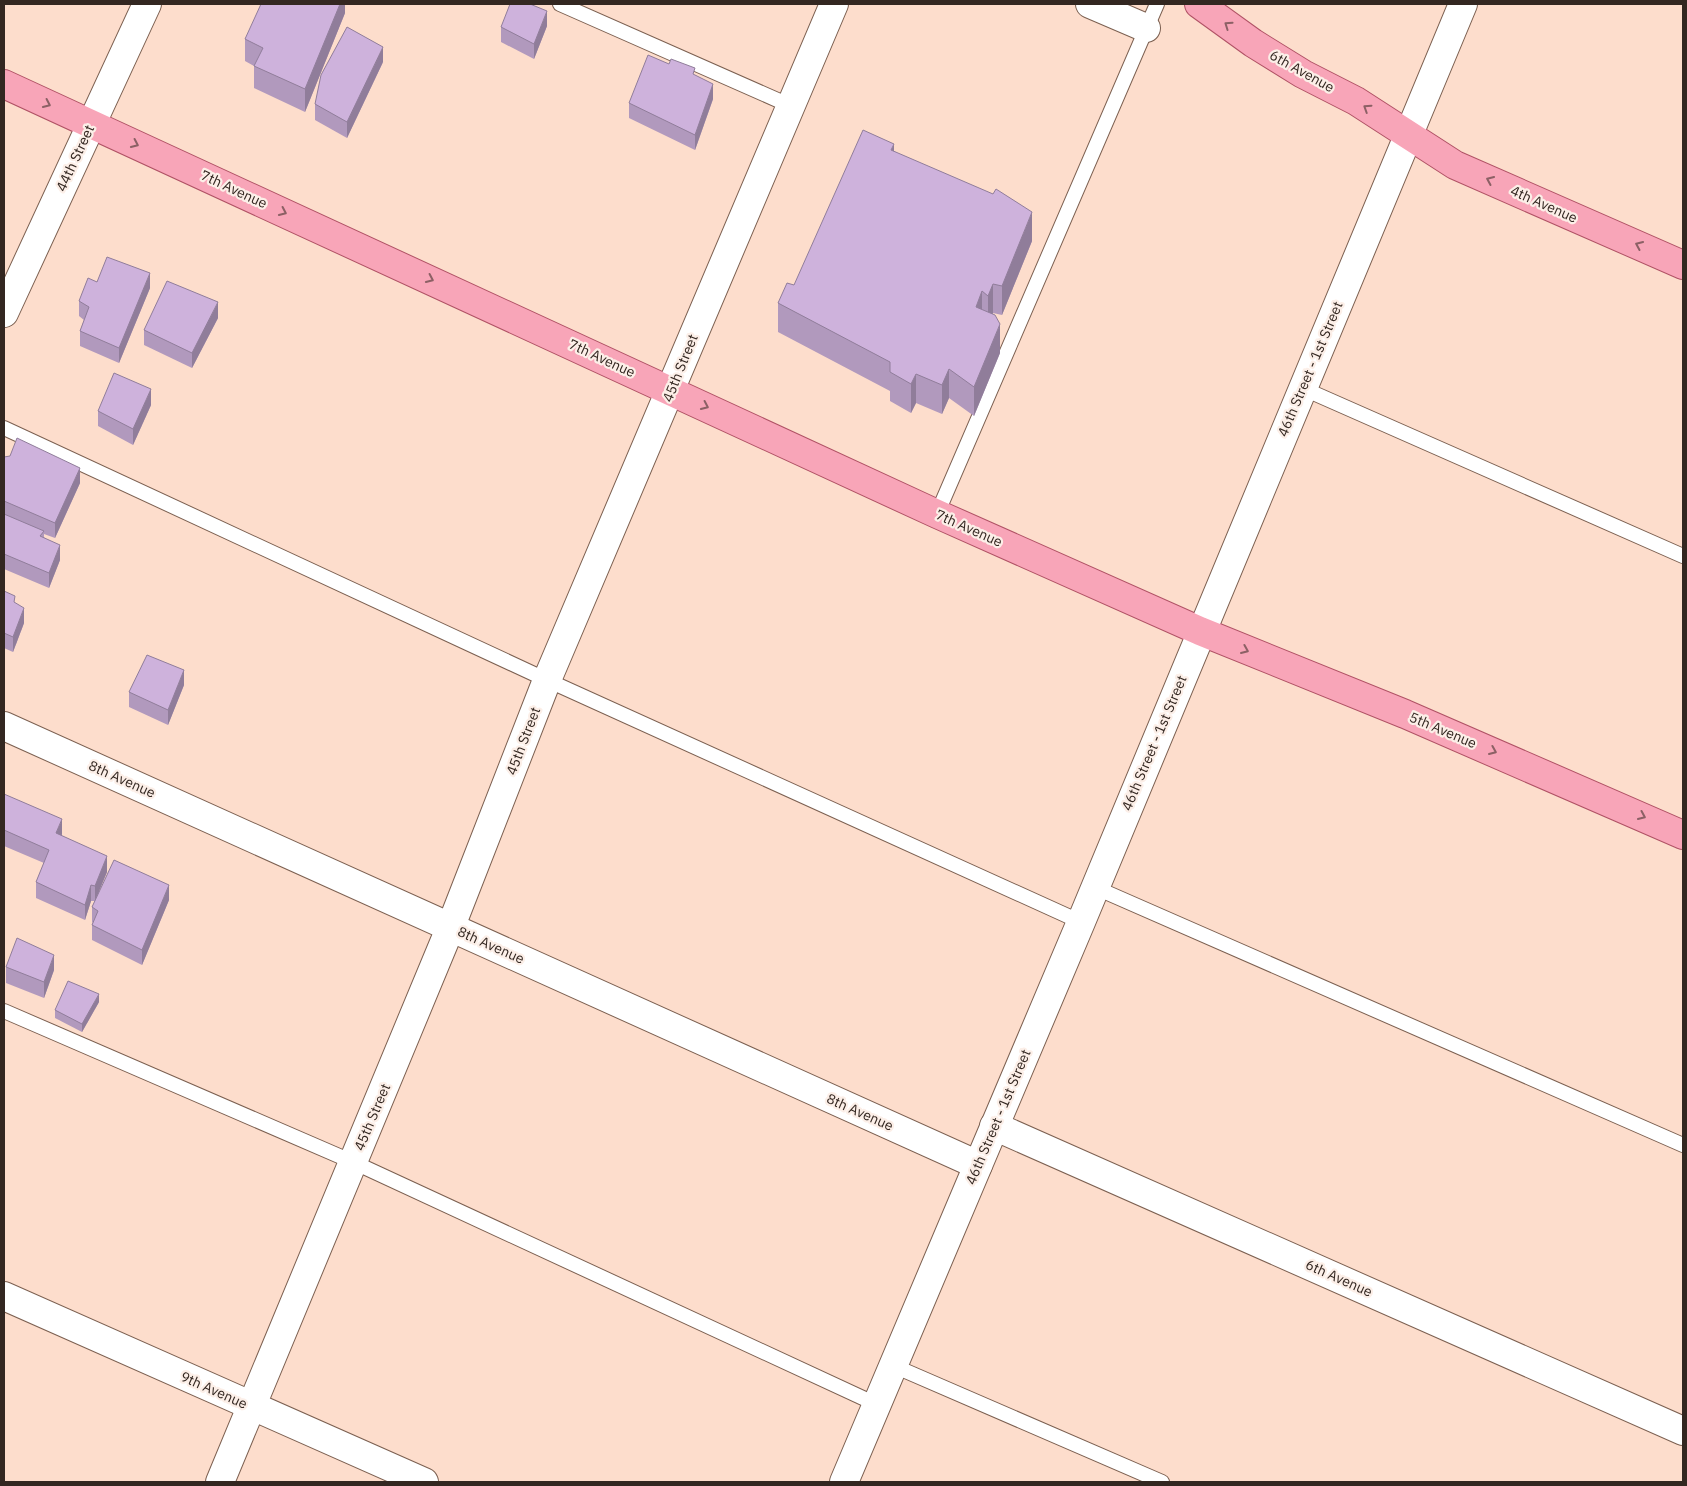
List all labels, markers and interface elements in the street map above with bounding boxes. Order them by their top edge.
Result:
one-way arrow [1224,22,1233,31]
street label: 6th Avenue [1266,46,1338,96]
one-way arrow [42,97,51,108]
one-way arrow [1363,105,1373,114]
street label: 44th Street [52,122,98,194]
one-way arrow [130,137,139,148]
street label: 7th Avenue [198,166,270,212]
one-way arrow [1486,175,1495,186]
street label: 4th Avenue [1508,181,1581,227]
one-way arrow [278,205,287,216]
one-way arrow [1635,241,1644,252]
one-way arrow [425,273,434,283]
street label: 46th Street - 1st Street [1273,299,1347,439]
street label: 45th Street [658,331,702,404]
street label: 7th Avenue [566,335,638,381]
one-way arrow [700,399,709,410]
street label: 7th Avenue [933,505,1006,551]
one-way arrow [1240,644,1249,655]
street label: 46th Street - 1st Street [1117,673,1191,813]
street label: 45th Street [502,704,544,778]
street label: 5th Avenue [1407,708,1480,752]
one-way arrow [1488,745,1497,756]
street label: 8th Avenue [86,756,159,802]
one-way arrow [1637,810,1646,821]
street label: 8th Avenue [455,922,528,968]
street label: 46th Street - 1st Street [961,1047,1035,1187]
street label: 45th Street [350,1081,394,1153]
street label: 8th Avenue [824,1089,897,1135]
street label: 6th Avenue [1303,1255,1376,1301]
street label: 9th Avenue [178,1367,251,1413]

